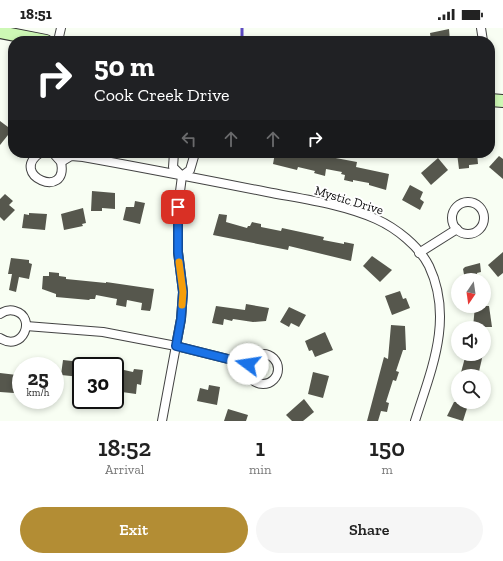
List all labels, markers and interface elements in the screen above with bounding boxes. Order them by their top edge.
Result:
text: 18:51 [20,5,52,23]
text: 50 m [94,50,155,83]
icon: right [28,52,80,104]
text: Cook Creek Drive [94,84,229,106]
icon: left [178,128,200,150]
icon: ahead [220,128,242,150]
icon: ahead [262,128,284,150]
icon: right [304,128,326,150]
street label: Mystic Drive [313,182,385,218]
pin [161,190,195,224]
icon: arrive [167,196,189,218]
north arrow [451,273,491,313]
map controls [451,273,491,409]
button: sound [451,321,491,361]
position arrow [227,343,269,385]
speed limit sign: 30 [72,357,124,409]
text: 25 [27,366,49,390]
button: search [451,369,491,409]
text: km/h [27,387,49,399]
text: 18:52 [98,433,151,462]
text: 1 [256,433,265,462]
text: 150 [369,433,405,462]
text: Arrival [105,462,144,477]
text: min [249,462,271,477]
text: m [382,462,393,477]
button: Exit [20,507,248,553]
button: Share [256,507,483,553]

